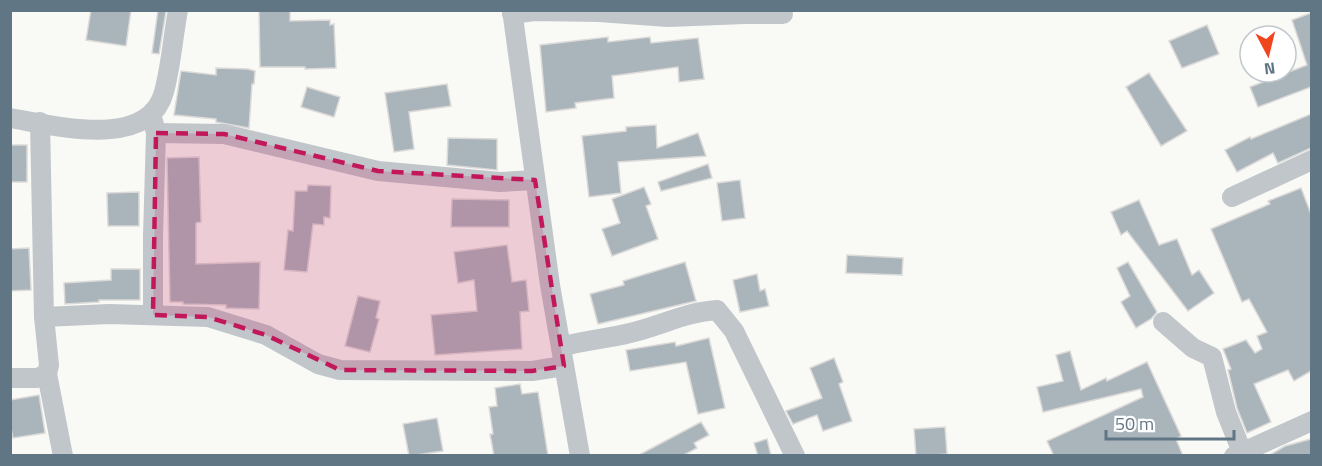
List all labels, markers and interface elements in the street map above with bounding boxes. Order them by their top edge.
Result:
north arrow [1238,24,1298,84]
text: N [1263,56,1277,81]
scale bar [1106,403,1234,441]
text: 50 m [1115,410,1154,437]

